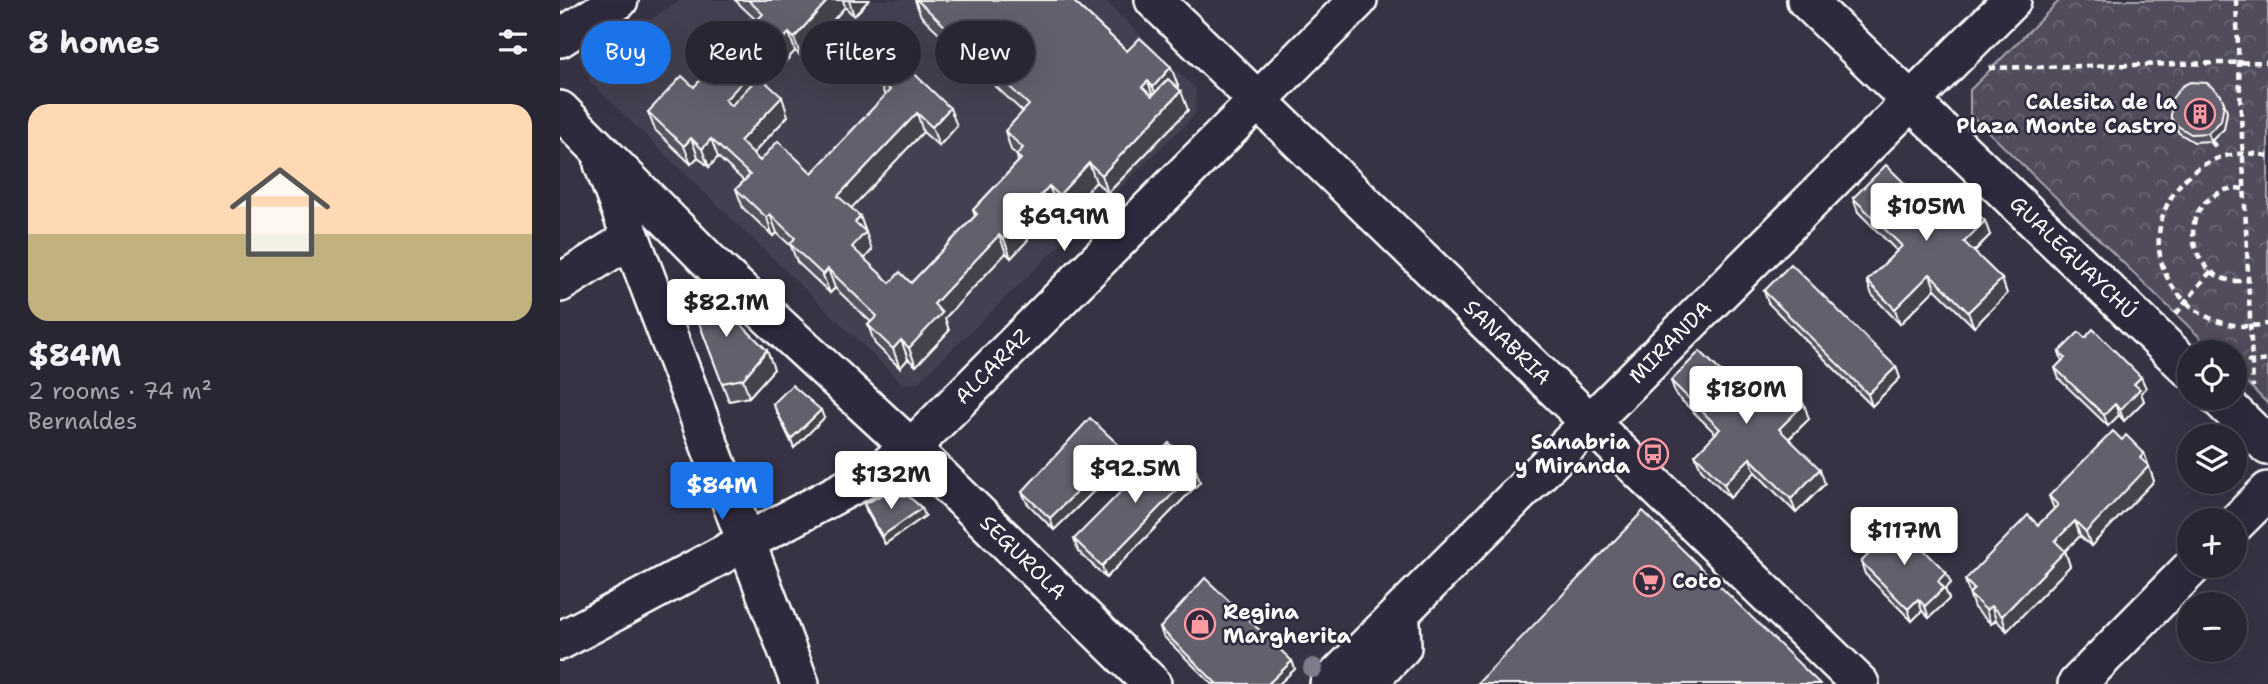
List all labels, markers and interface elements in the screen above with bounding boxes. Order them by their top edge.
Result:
chip: Buy [581,21,671,84]
chip: Rent [685,21,787,84]
chip: Filters [801,21,921,84]
chip: New [935,21,1035,84]
text: 8 homes [28,22,160,63]
icon: filters [494,23,532,61]
place label: Calesita de la Plaza Monte Castro [1956,88,2178,140]
building icon: Calesita de la Plaza Monte Castro [2183,97,2217,131]
icon: home [217,149,343,275]
pin: $105M [1877,184,1975,243]
street label: GUALEGUAYCHÚ [2004,190,2143,325]
text: $105M [1887,191,1965,221]
pin: $69.9M [1007,194,1121,253]
text: $69.9M [1019,201,1109,231]
pin: $82.1M [669,280,783,339]
text: $82.1M [683,287,769,317]
street label: SANABRIA [1458,293,1557,391]
street label: MIRANDA [1623,295,1718,390]
street label: ALCARAZ [949,323,1036,410]
text: $84M [28,335,121,376]
map controls [2177,340,2247,662]
button: locate [2177,340,2247,410]
pin: $180M [1697,366,1795,426]
text: $180M [1705,374,1787,404]
text: 2 rooms · 74 m² [28,376,212,406]
text: Bernaldes [28,406,137,436]
button: layers [2177,424,2247,494]
place label: Sanabria y Miranda [1515,428,1631,480]
bus stop icon: Sanabria y Miranda [1636,437,1670,471]
pin: $92.5M [1078,446,1192,505]
pin: $132M [842,452,940,511]
text: $92.5M [1089,453,1181,483]
text: $132M [851,459,931,489]
pin: $84M [681,462,763,522]
text: $84M [686,470,758,500]
pin: $117M [1855,508,1953,567]
button: + [2177,508,2247,578]
street label: SEGUROLA [974,509,1072,606]
text: $117M [1867,515,1941,545]
supermarket icon: Coto [1632,564,1666,598]
place label: Coto [1672,567,1722,595]
button: − [2177,592,2247,662]
place label: Regina Margherita [1223,598,1352,650]
shop icon: Regina Margherita [1183,607,1217,641]

